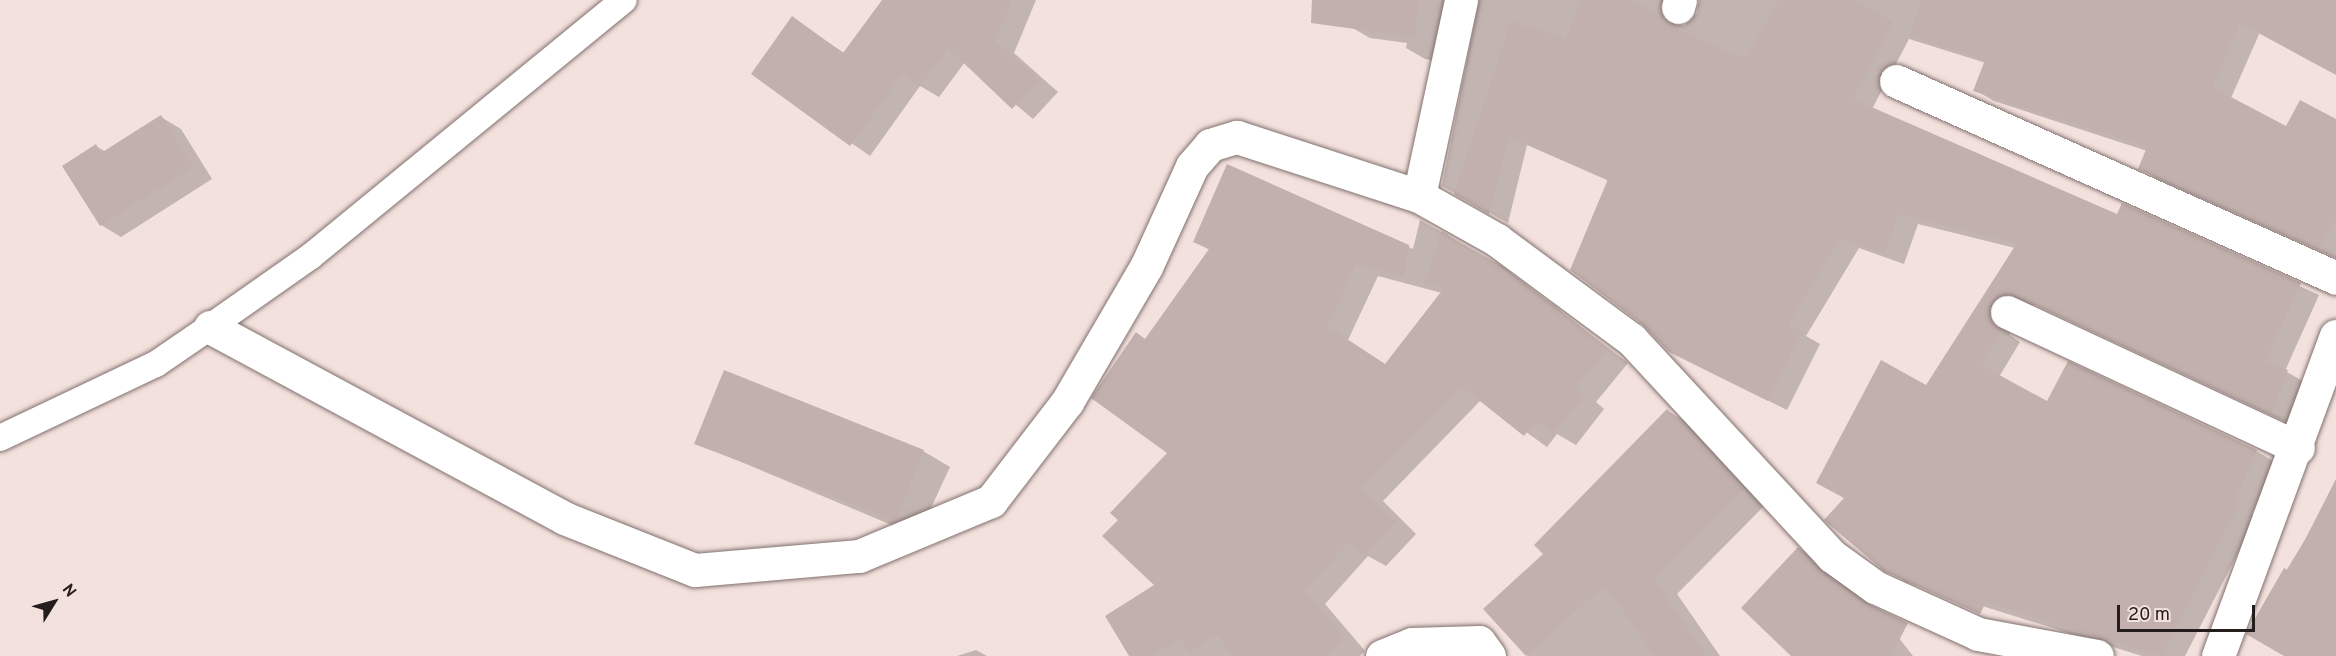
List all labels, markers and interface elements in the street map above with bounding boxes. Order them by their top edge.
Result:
north arrow [24,572,84,632]
text: N [57,581,80,602]
scale bar [2120,593,2258,631]
text: 20 m [2128,604,2170,627]

